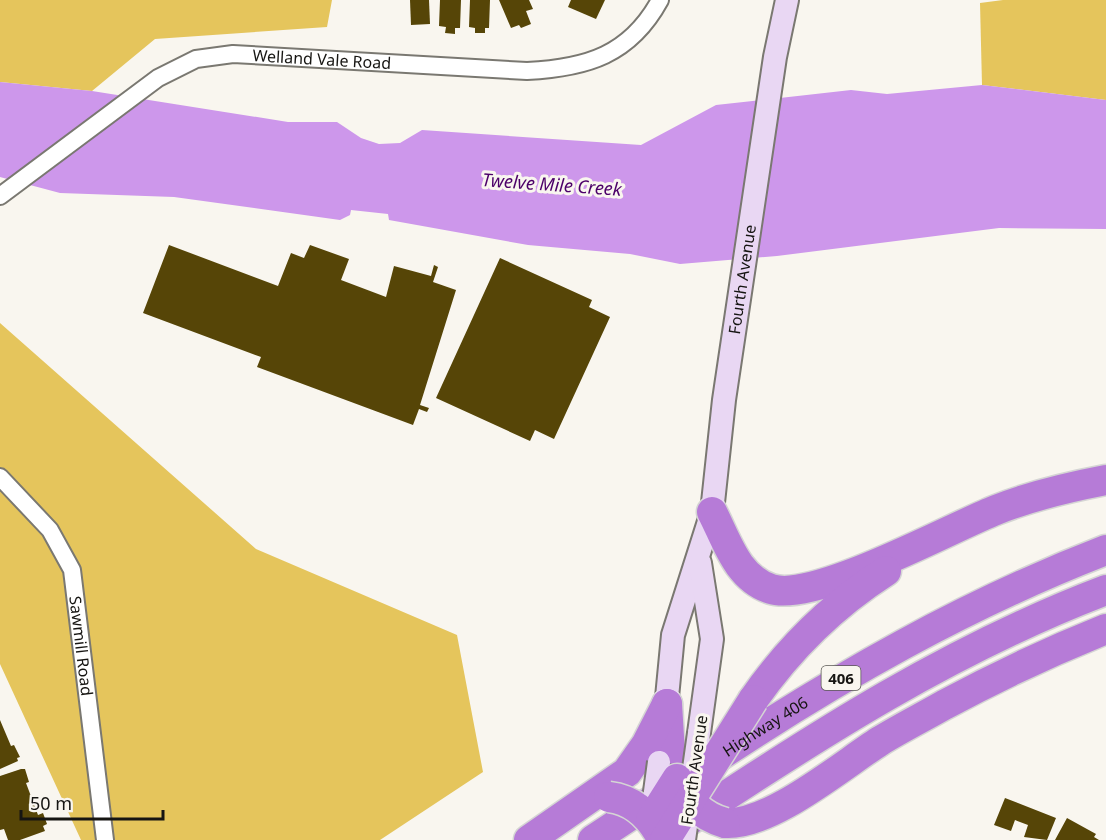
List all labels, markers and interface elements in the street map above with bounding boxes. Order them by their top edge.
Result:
street label: Welland Vale Road [252,44,392,74]
water label: Twelve Mile Creek [481,167,624,201]
street label: Fourth Avenue [723,223,761,336]
street label: Sawmill Road [64,595,98,697]
road number: 406 [822,666,860,690]
street label: Highway 406 [718,691,812,762]
street label: Fourth Avenue [675,714,713,826]
scale bar [21,783,164,821]
text: 50 m [30,791,72,815]

